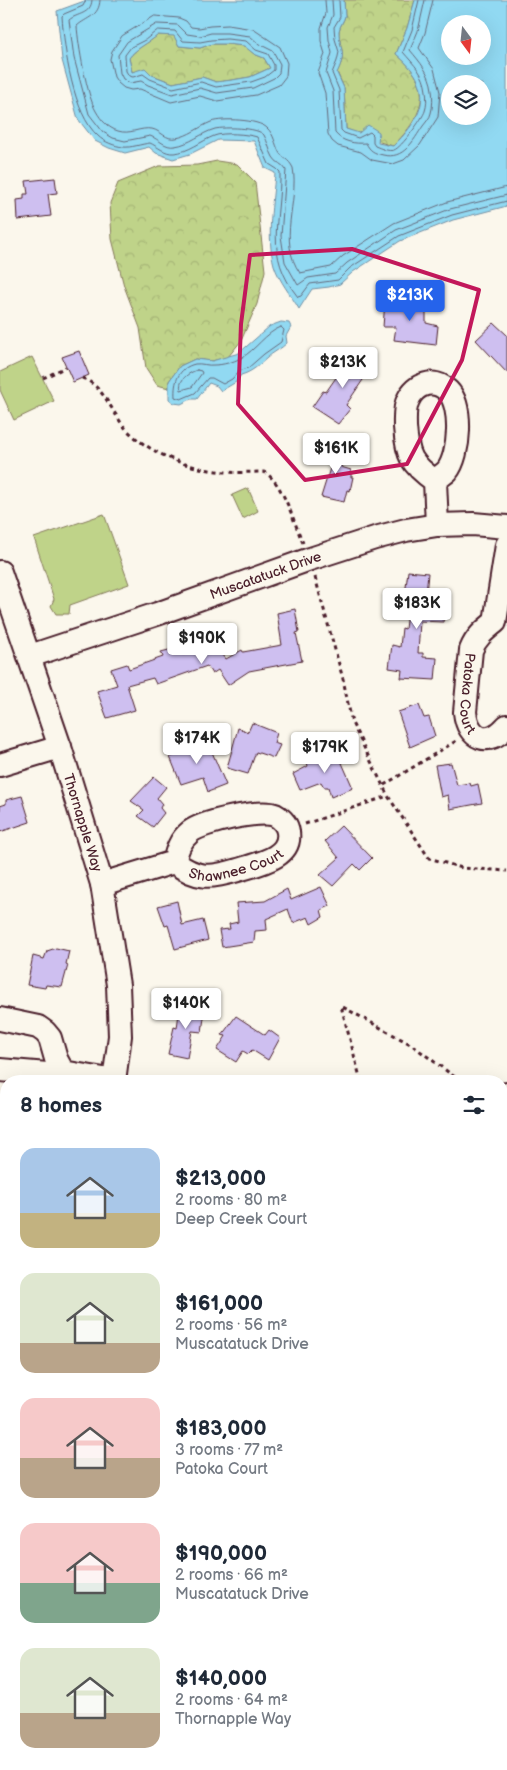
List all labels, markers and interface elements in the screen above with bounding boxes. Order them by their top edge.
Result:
north arrow [441,15,491,65]
map controls [441,15,491,125]
button: layers [441,75,491,125]
pin: $213K [375,280,445,322]
text: $213K [387,286,433,305]
pin: $213K [308,346,378,389]
text: $213K [320,353,366,372]
pin: $161K [301,432,371,475]
text: $161K [314,439,358,458]
street label: Muscatatuck Drive [207,547,323,603]
pin: $183K [382,588,452,630]
text: $183K [393,594,441,613]
pin: $190K [167,622,237,665]
text: $190K [178,629,226,648]
street label: Patoka Court [456,652,480,738]
pin: $174K [162,722,232,765]
text: $174K [174,729,220,748]
pin: $179K [290,732,360,774]
text: $179K [302,738,348,757]
street label: Thornapple Way [60,771,106,874]
street label: Shawnee Court [187,845,287,884]
pin: $140K [151,988,221,1030]
text: $140K [162,994,210,1013]
icon: filters [460,1091,488,1119]
text: 8 homes [20,1093,102,1118]
text: $213,000 [175,1166,266,1191]
icon: home [60,1168,120,1228]
text: 2 rooms · 80 m² [175,1191,287,1210]
text: Deep Creek Court [175,1210,307,1229]
text: $161,000 [175,1291,263,1316]
icon: home [60,1293,120,1353]
text: 2 rooms · 56 m² [175,1316,287,1335]
text: Muscatatuck Drive [175,1335,309,1354]
text: $183,000 [175,1416,266,1441]
icon: home [60,1418,120,1478]
text: 3 rooms · 77 m² [175,1441,283,1460]
text: Patoka Court [175,1460,268,1479]
text: $190,000 [175,1541,267,1566]
icon: home [60,1543,120,1603]
text: 2 rooms · 66 m² [175,1566,288,1585]
text: Muscatatuck Drive [175,1585,309,1604]
text: $140,000 [175,1666,267,1691]
icon: home [60,1668,120,1728]
text: 2 rooms · 64 m² [175,1691,288,1710]
text: Thornapple Way [175,1710,291,1729]

